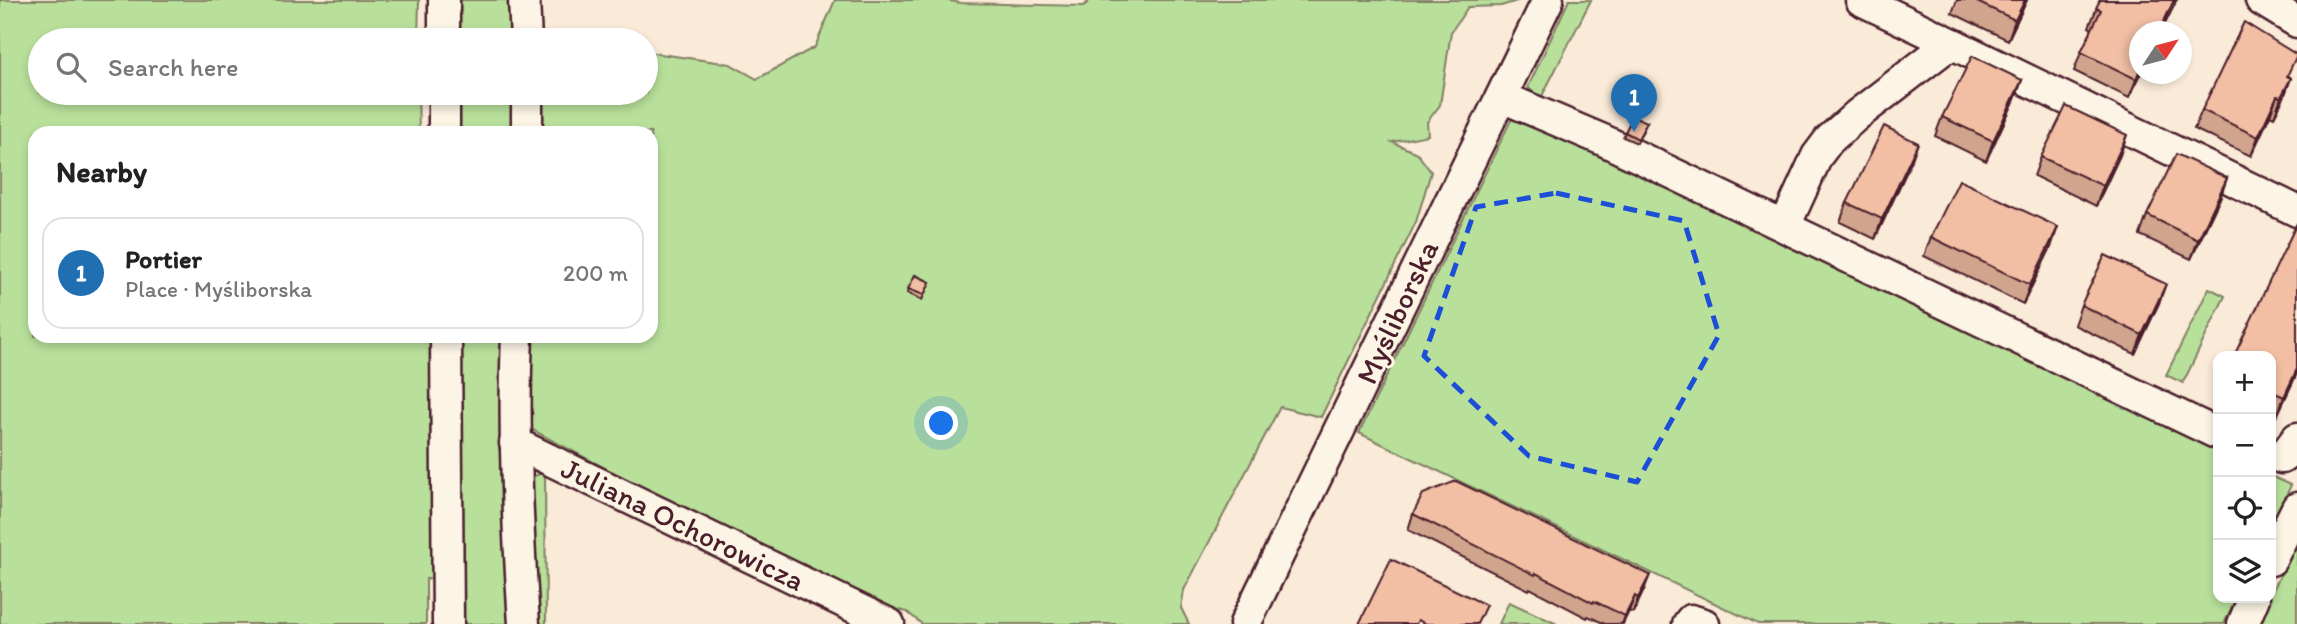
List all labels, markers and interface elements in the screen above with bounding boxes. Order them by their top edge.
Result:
north arrow [2129,21,2192,84]
search box [28,28,658,105]
icon: search [52,48,90,86]
text: Search here [108,51,238,83]
pin: 1 [1611,74,1657,132]
text: Nearby [56,153,147,190]
street label: Myśliborska [1348,234,1447,390]
text: Portier [125,243,202,275]
text: 1 [76,259,86,287]
text: 200 m [563,259,628,287]
text: Place · Myśliborska [125,275,312,303]
map controls [2213,351,2276,603]
button: + [2213,351,2276,414]
your location [924,406,958,440]
button: − [2213,414,2276,477]
street label: Juliana Ochorowicza [556,449,811,599]
button: locate [2213,477,2276,540]
button: layers [2213,540,2276,603]

